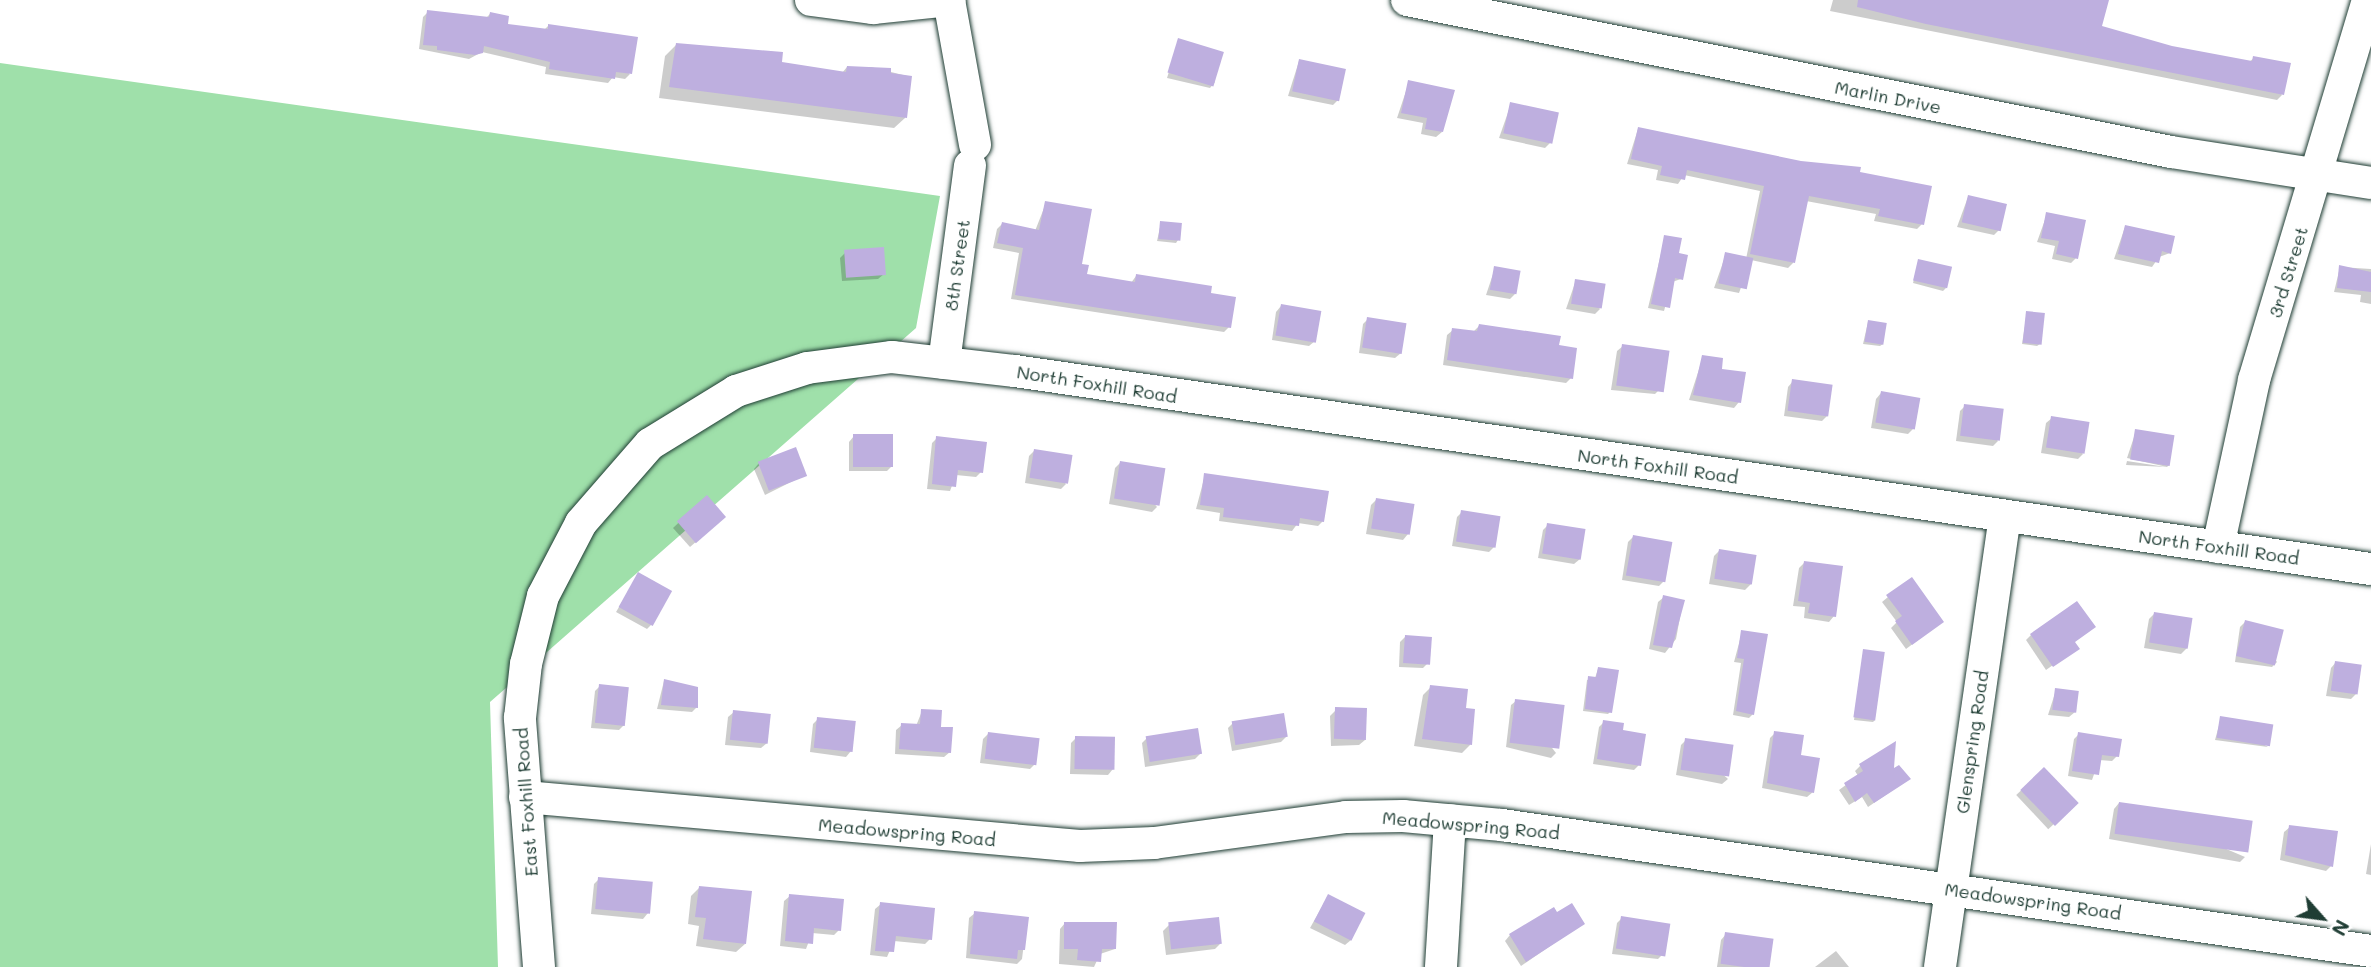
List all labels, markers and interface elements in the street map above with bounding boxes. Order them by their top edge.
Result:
street label: Marlin Drive [1833,76,1943,118]
street label: 8th Street [940,218,974,312]
street label: 3rd Street [2264,224,2312,320]
street label: North Foxhill Road [1015,361,1179,407]
street label: North Foxhill Road [1576,444,1740,488]
street label: North Foxhill Road [2137,525,2301,569]
street label: Glenspring Road [1951,669,1993,815]
street label: East Foxhill Road [510,727,542,877]
street label: Meadowspring Road [1381,806,1561,844]
street label: Meadowspring Road [817,813,997,851]
street label: Meadowspring Road [1943,878,2123,924]
north arrow [2287,883,2357,953]
text: N [2327,916,2355,940]

